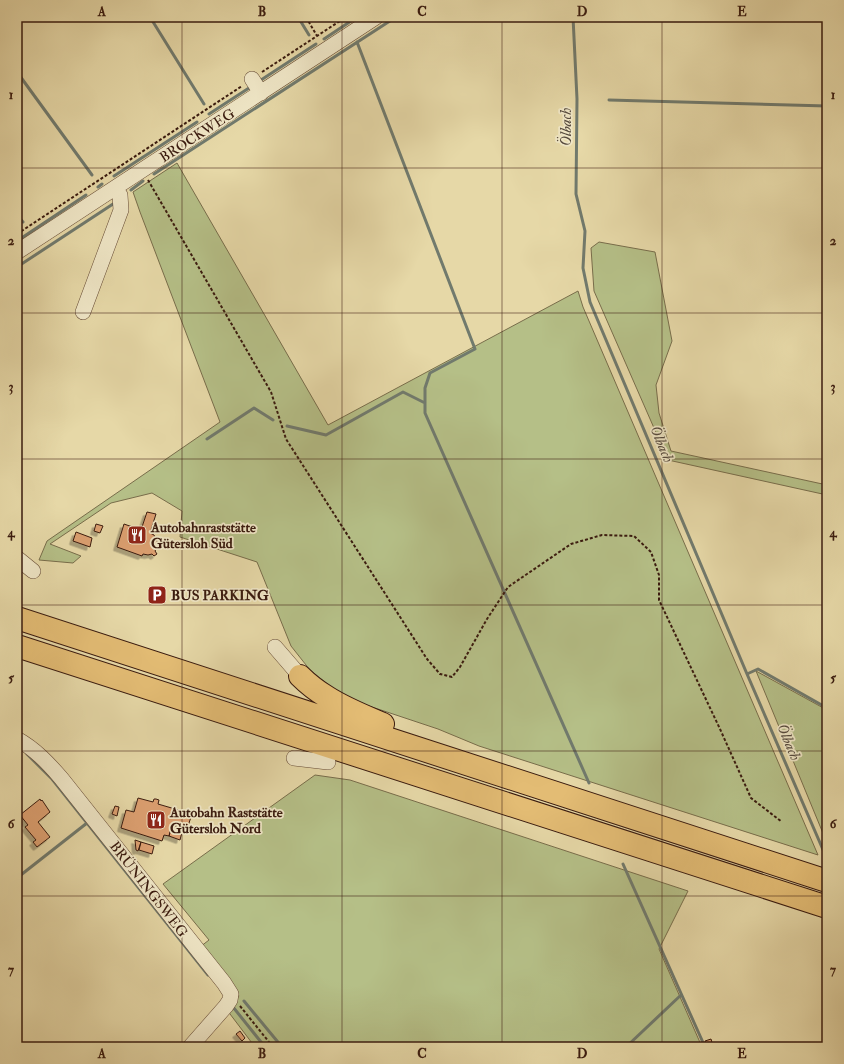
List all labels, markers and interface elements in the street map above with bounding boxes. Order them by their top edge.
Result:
text: A [97,4,107,20]
text: B [258,4,266,20]
text: C [417,4,427,20]
text: D [577,4,588,20]
text: E [737,4,747,20]
text: 1 [9,87,14,103]
text: 1 [831,87,836,103]
street label: BROCKWEG [157,105,238,166]
water label: Ölbach [556,108,576,146]
text: 2 [8,233,15,249]
text: 2 [830,233,837,249]
text: 3 [9,379,14,395]
text: 3 [831,379,836,395]
water label: Ölbach [645,422,679,466]
place label: Autobahnraststätte Gütersloh Süd [150,519,256,552]
restaurant icon: Autobahnraststätte Gütersloh Süd [126,524,148,546]
text: 4 [6,525,15,541]
text: 4 [828,525,837,541]
parking icon: BUS PARKING [146,584,168,606]
place label: BUS PARKING [171,587,269,604]
text: 5 [8,670,14,686]
text: 5 [830,670,836,686]
water label: Ölbach [772,720,806,764]
place label: Autobahn Raststätte Gütersloh Nord [169,804,283,837]
restaurant icon: Autobahn Raststätte Gütersloh Nord [145,809,167,831]
text: 6 [8,816,16,832]
text: 6 [830,816,838,832]
street label: BRÜNINGSWEG [106,838,191,941]
text: 7 [8,962,15,978]
text: 7 [830,962,837,978]
text: A [97,1046,107,1062]
text: B [258,1046,266,1062]
text: C [417,1046,427,1062]
text: D [577,1046,588,1062]
text: E [737,1046,747,1062]

